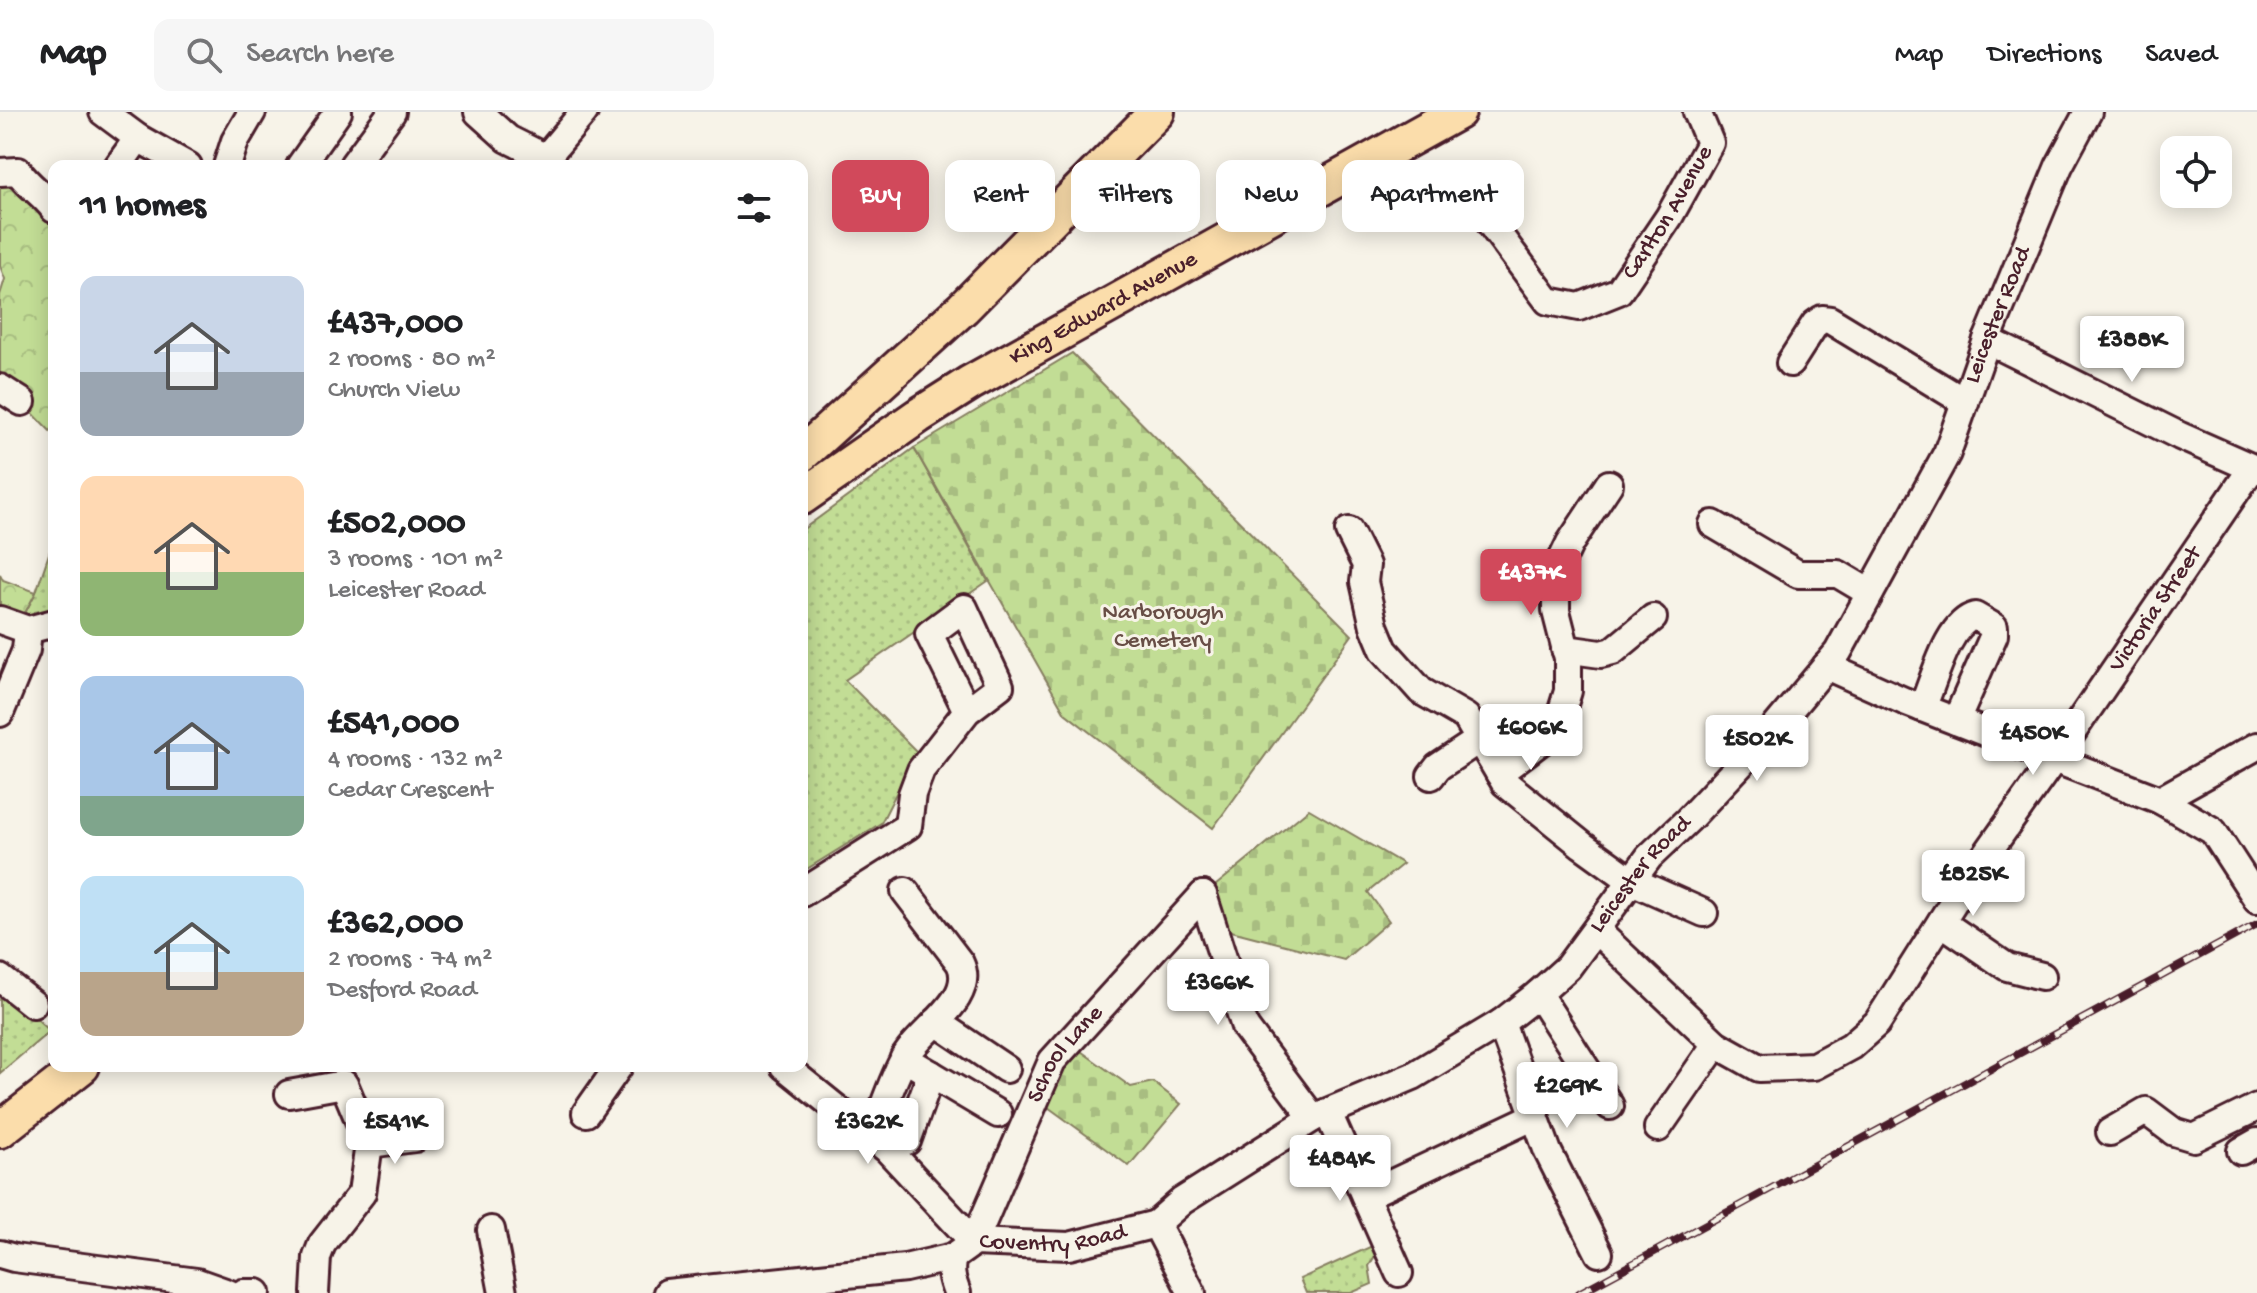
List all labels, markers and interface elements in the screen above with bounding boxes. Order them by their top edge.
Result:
search box [154,19,714,91]
text: Map [40,33,106,77]
icon: search [182,33,226,77]
text: Search here [246,38,394,73]
text: Map [1895,39,1943,72]
text: Directions [1987,39,2101,72]
text: Saved [2145,39,2217,72]
map controls [2160,136,2232,208]
button: locate [2160,136,2232,208]
street label: Carlton Avenue [1616,140,1720,285]
chip: Buy [832,160,929,232]
chip: Rent [945,160,1055,232]
chip: Filters [1071,160,1200,232]
chip: New [1216,160,1326,232]
chip: Apartment [1342,160,1524,232]
icon: filters [732,186,776,230]
text: 11 homes [80,188,206,228]
street label: Leicester Road [1958,241,2039,387]
street label: King Edward Avenue [1005,245,1203,373]
text: £437,000 [328,305,463,345]
icon: home [144,308,240,404]
pin: £388K [2076,316,2188,384]
text: £388K [2098,326,2166,357]
text: 2 rooms · 80 m² [328,345,496,376]
text: Church View [328,376,460,407]
text: £502,000 [328,505,466,545]
icon: home [144,508,240,604]
street label: Victoria Street [2102,539,2210,679]
text: 3 rooms · 101 m² [328,545,503,576]
pin: £437K [1475,549,1587,617]
text: £437K [1498,559,1564,590]
text: Leicester Road [328,576,485,607]
park label: Narborough Cemetery [1102,599,1224,656]
pin: £606K [1475,704,1587,772]
text: £541,000 [328,705,459,745]
icon: home [144,708,240,804]
pin: £450K [1977,709,2089,777]
text: £606K [1498,714,1564,745]
pin: £502K [1701,715,1813,783]
text: £450K [2000,719,2066,750]
text: £502K [1723,725,1791,756]
text: 4 rooms · 132 m² [328,745,503,776]
text: Cedar Crescent [328,776,492,807]
street label: Leicester Road [1583,808,1699,939]
pin: £825K [1917,850,2029,918]
text: £825K [1940,860,2006,891]
text: £362,000 [328,905,463,945]
icon: home [144,908,240,1004]
text: 2 rooms · 74 m² [328,945,492,976]
pin: £366K [1162,959,1274,1027]
text: £366K [1185,969,1251,1000]
text: Desford Road [328,976,477,1007]
street label: School Lane [1021,999,1110,1107]
pin: £269K [1511,1062,1623,1130]
text: £269K [1535,1072,1599,1103]
pin: £541K [339,1098,451,1166]
pin: £362K [812,1098,924,1166]
text: £541K [364,1108,426,1139]
text: £362K [835,1108,901,1139]
pin: £484K [1284,1135,1396,1203]
text: £484K [1308,1145,1372,1176]
street label: Coventry Road [979,1217,1131,1261]

